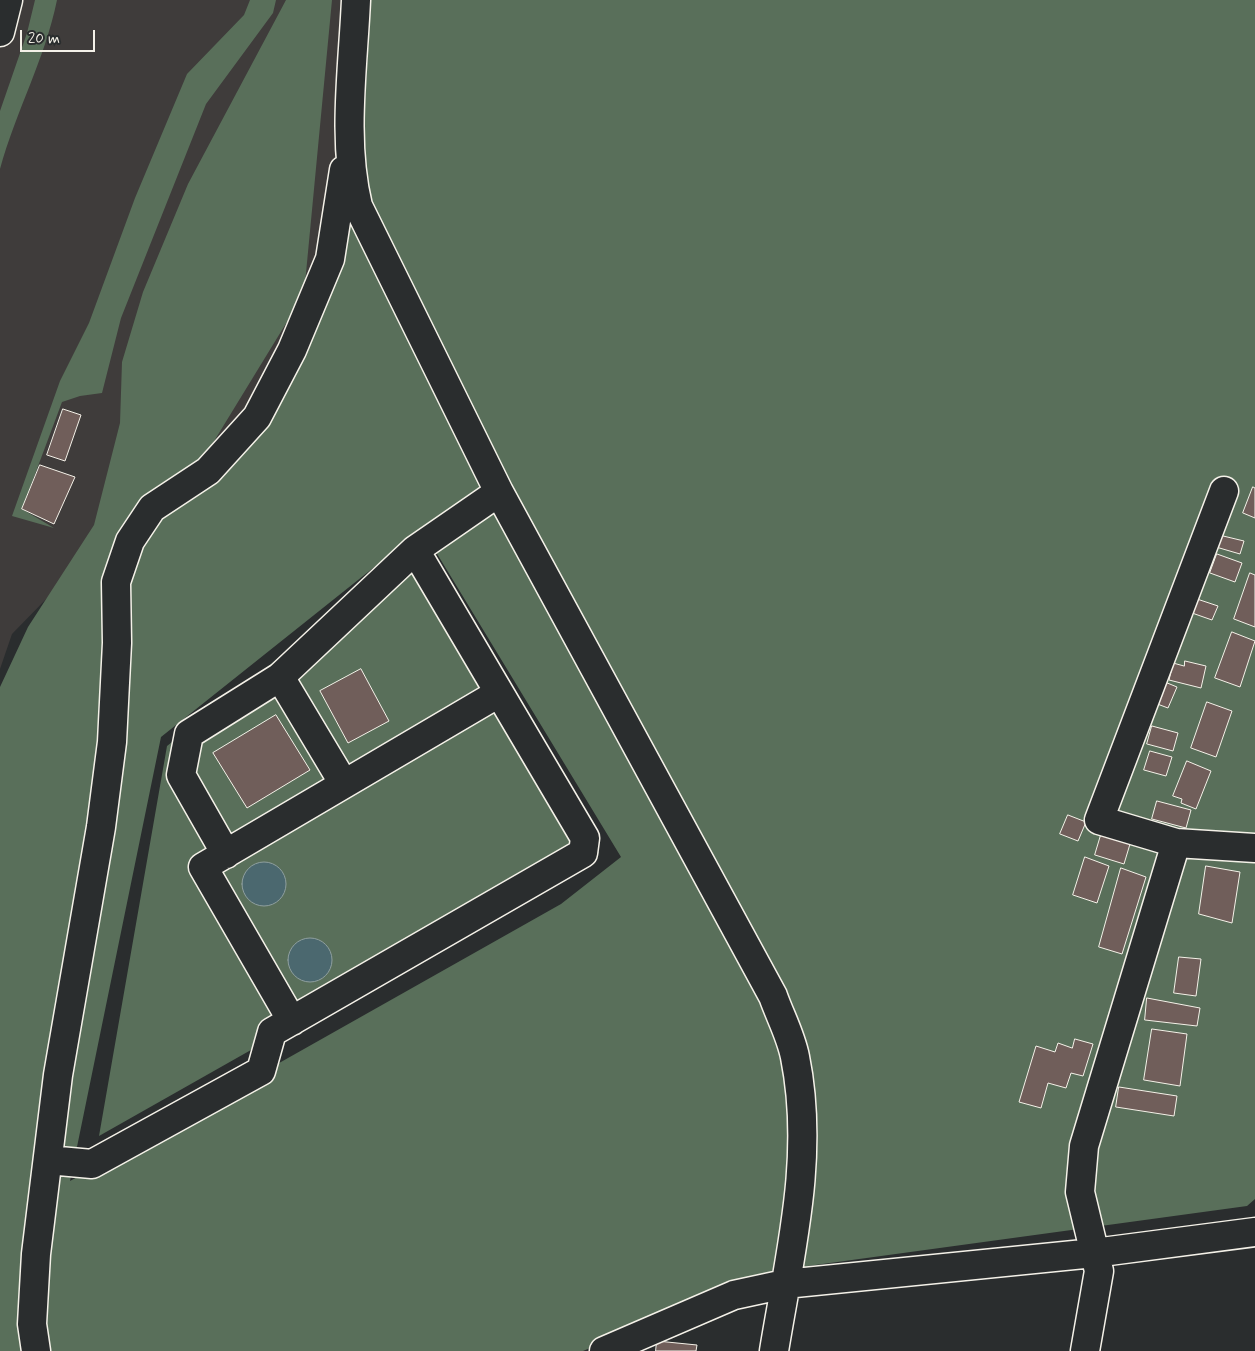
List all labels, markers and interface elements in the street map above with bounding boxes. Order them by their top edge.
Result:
scale bar [22,20,98,52]
text: 20 m [28,29,60,49]

